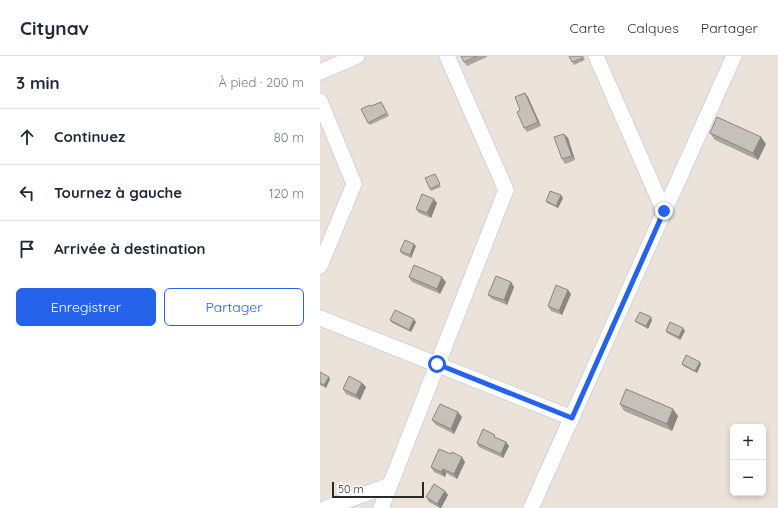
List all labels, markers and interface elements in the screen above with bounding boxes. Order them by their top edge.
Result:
text: Citynav [20,16,89,40]
text: Carte [570,19,605,37]
text: Calques [627,19,679,37]
text: Partager [701,19,758,37]
text: 3 min [16,72,60,93]
text: À pied · 200 m [218,74,304,90]
icon: ahead [16,126,38,148]
text: Continuez [54,127,125,146]
text: 80 m [274,129,304,145]
icon: left [16,182,38,204]
text: Tournez à gauche [54,183,182,202]
text: 120 m [269,185,304,201]
route end [655,202,673,220]
icon: arrive [16,238,38,260]
text: Arrivée à destination [54,239,206,258]
button: Enregistrer [16,288,156,326]
button: Partager [164,288,304,326]
route start [428,355,446,373]
map controls [730,424,766,496]
button: + [730,424,766,460]
button: − [730,460,766,496]
scale bar [332,480,424,499]
text: 50 m [338,482,364,496]

